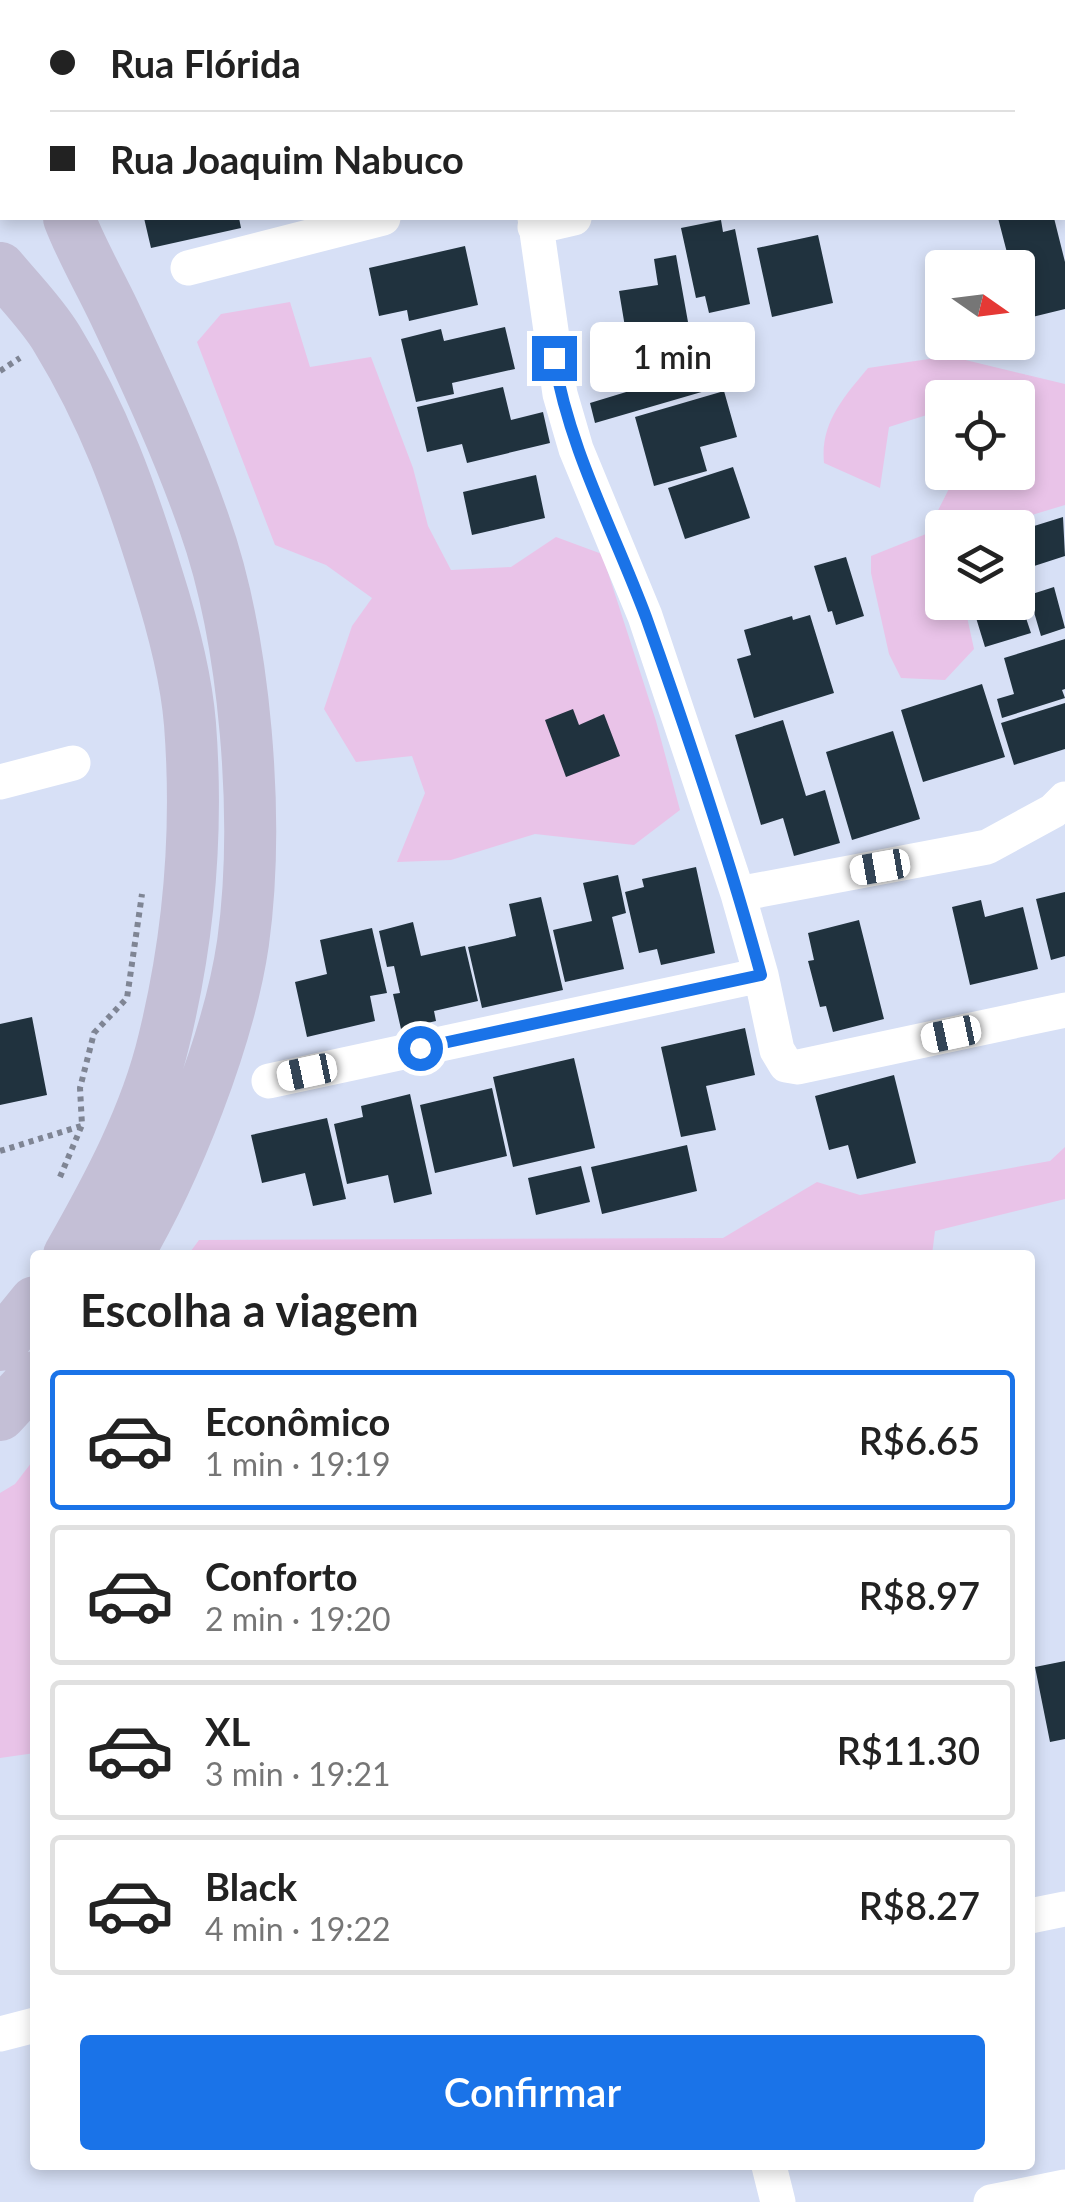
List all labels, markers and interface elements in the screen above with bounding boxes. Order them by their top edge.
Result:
text: Rua Flórida [110,40,301,86]
text: Rua Joaquim Nabuco [110,136,464,182]
north arrow [925,250,1035,360]
map controls [925,250,1035,620]
callout: 1 min [589,323,754,393]
route end [532,336,577,381]
text: 1 min [633,337,712,376]
button: locate [925,380,1035,490]
button: layers [925,510,1035,620]
car [848,847,912,887]
car [919,1013,983,1055]
route start [398,1026,443,1071]
car [275,1051,339,1093]
text: Escolha a viagem [80,1283,419,1337]
icon: car [85,1395,175,1485]
text: Econômico [205,1398,390,1444]
text: R$6.65 [859,1417,980,1463]
text: 1 min · 19:19 [205,1444,391,1483]
icon: car [85,1550,175,1640]
text: Conforto [205,1553,358,1599]
text: R$8.97 [859,1572,980,1618]
text: 2 min · 19:20 [205,1599,391,1638]
icon: car [85,1705,175,1795]
text: XL [205,1708,250,1754]
text: R$11.30 [837,1727,980,1773]
text: 3 min · 19:21 [205,1754,391,1793]
icon: car [85,1860,175,1950]
text: Black [205,1863,297,1909]
text: R$8.27 [859,1882,980,1928]
text: 4 min · 19:22 [205,1909,391,1948]
button: Confirmar [80,2035,985,2150]

